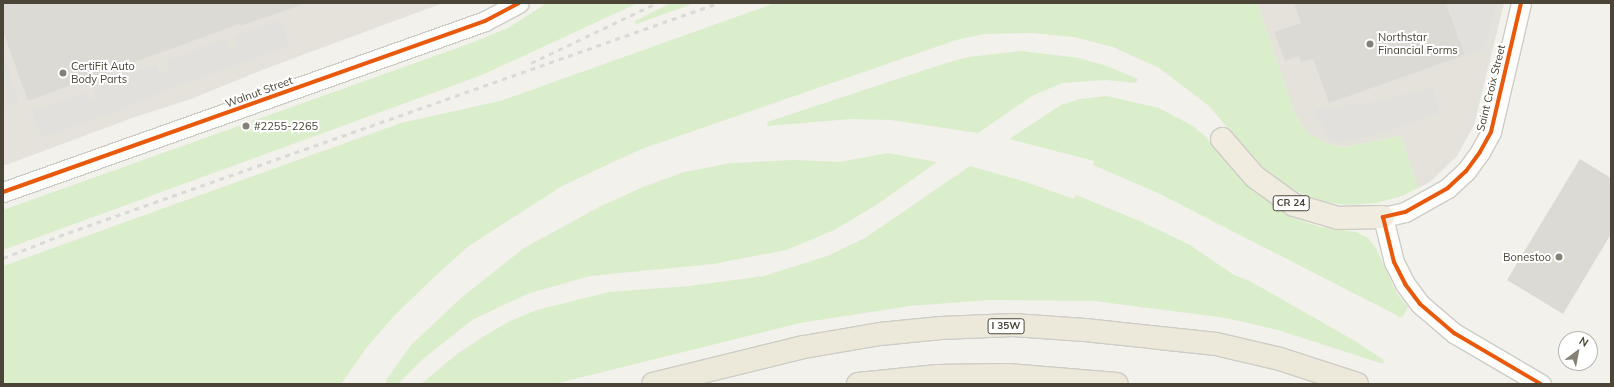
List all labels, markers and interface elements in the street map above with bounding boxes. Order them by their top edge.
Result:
place label: Northstar Financial Forms [1378,31,1458,57]
marker: Northstar Financial Forms [1365,39,1375,49]
street label: Saint Croix Street [1474,43,1508,133]
place label: CertiFit Auto Body Parts [71,60,135,86]
marker: CertiFit Auto Body Parts [58,68,68,78]
street label: Walnut Street [224,74,294,110]
place label: #2255-2265 [254,119,318,133]
marker: #2255-2265 [241,121,251,131]
road number: CR 24 [1272,195,1310,211]
place label: Bonestoo [1503,250,1551,264]
marker: Bonestoo [1554,252,1564,262]
road number: I 35W [987,318,1025,334]
north arrow [1558,331,1598,371]
text: N [1577,334,1591,350]

